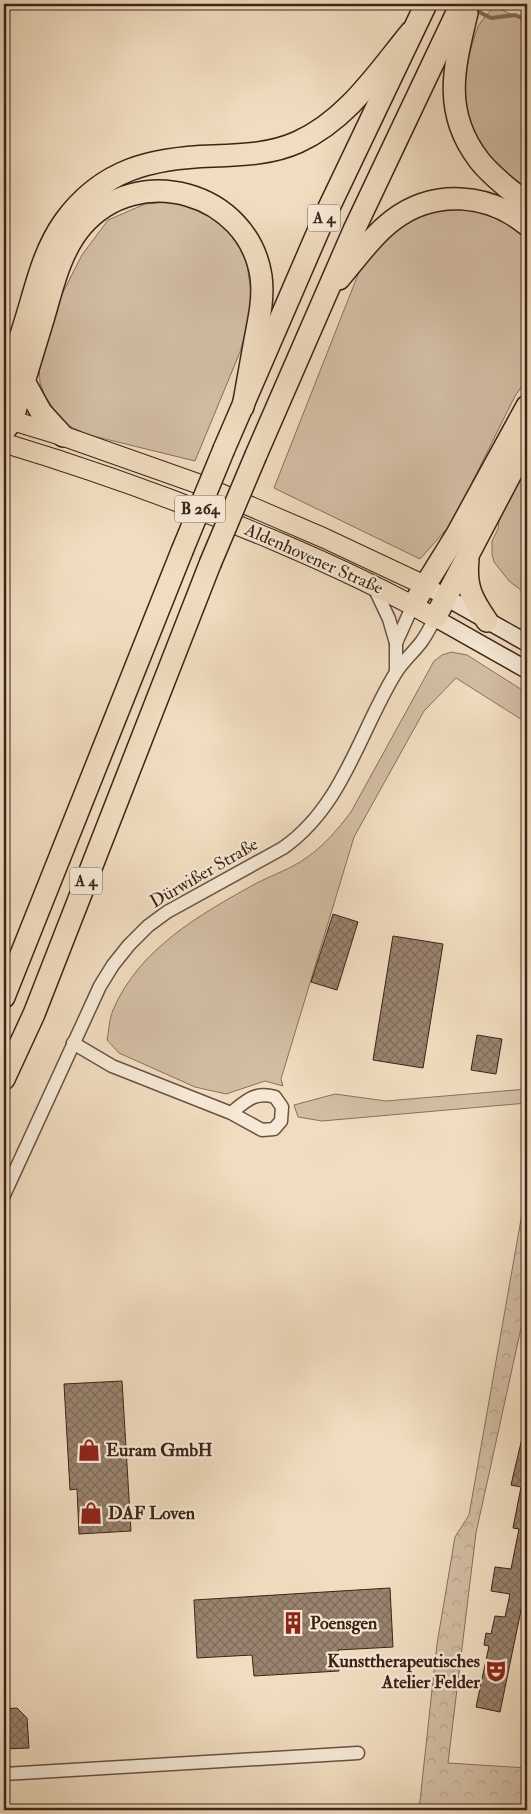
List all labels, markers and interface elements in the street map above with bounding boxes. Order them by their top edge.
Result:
road number: A 4 [308,204,340,232]
road number: B 264 [175,496,225,522]
street label: Aldenhovener Straße [240,518,387,600]
street label: Dürwißer Straße [146,832,263,913]
road number: A 4 [70,868,102,894]
shop icon: Euram GmbH [76,1437,102,1463]
place label: Euram GmbH [106,1439,213,1462]
shop icon: DAF Loven [78,1500,104,1526]
place label: DAF Loven [108,1502,196,1525]
building icon: Poensgen [280,1610,306,1636]
place label: Poensgen [310,1612,378,1635]
place label: Kunsttherapeutisches Atelier Felder [327,1650,480,1694]
theatre icon: Kunsttherapeutisches Atelier Felder [483,1658,509,1684]

